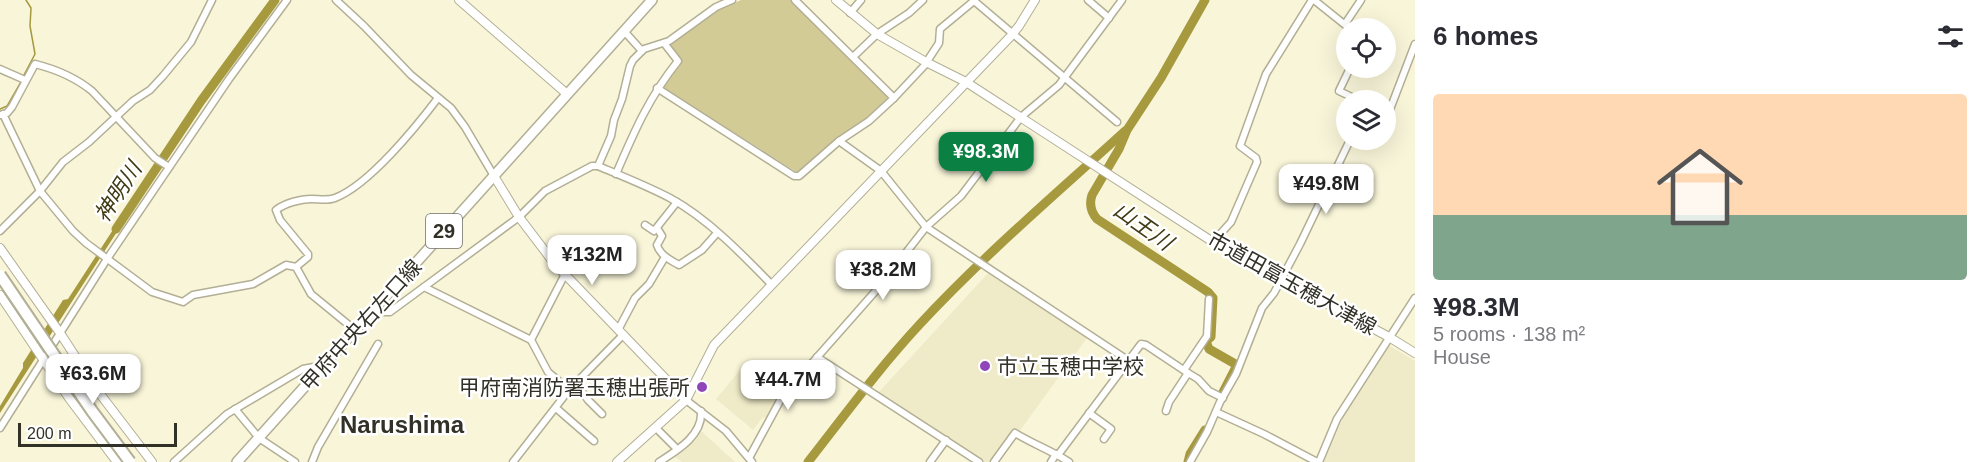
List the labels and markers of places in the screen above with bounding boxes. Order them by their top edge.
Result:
pin: ¥98.3M [937,132,1035,183]
pin: ¥49.8M [1277,164,1375,215]
pin: ¥132M [550,235,634,286]
pin: ¥38.2M [834,250,932,301]
pin: ¥63.6M [44,354,142,405]
place label: 市立玉穂中学校 [997,355,1144,378]
marker: 市立玉穂中学校 [978,359,992,373]
pin: ¥44.7M [739,360,837,411]
place label: 甲府南消防署玉穂出張所 [459,376,690,399]
marker: 甲府南消防署玉穂出張所 [695,380,709,394]

